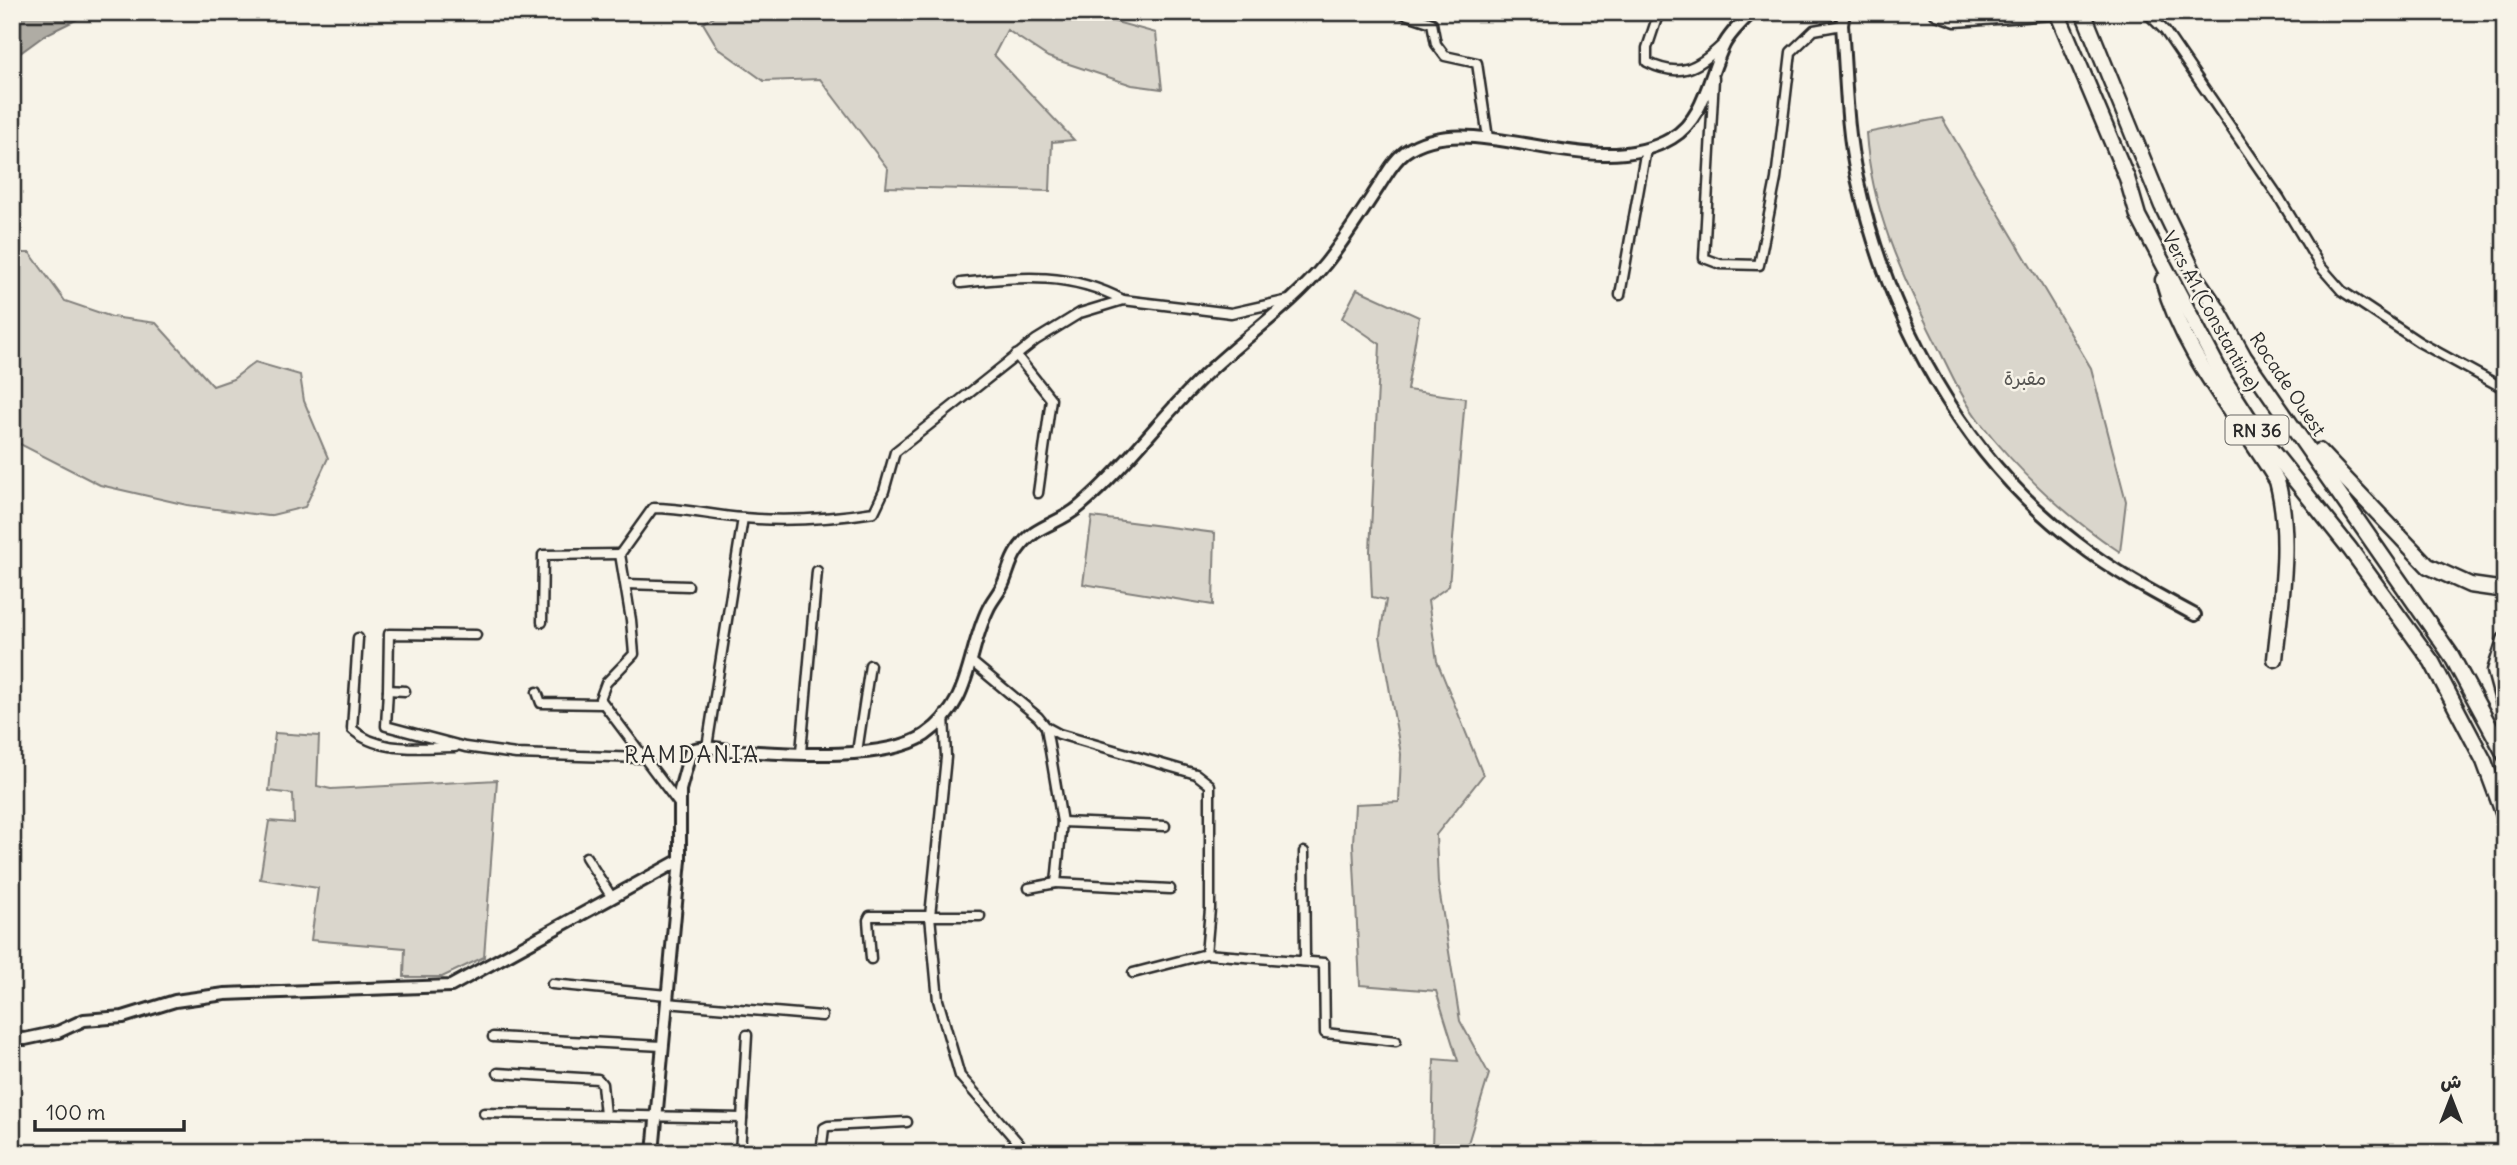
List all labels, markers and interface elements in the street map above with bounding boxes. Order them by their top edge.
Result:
street label: Vers A1 (Constantine) [2157,227,2265,395]
street label: Rocade Ouest [2245,328,2331,440]
park label: مقبرة [2004,366,2046,390]
road number: RN 36 [2226,416,2288,444]
district label: RAMDANIA [624,740,760,769]
north arrow [2416,1064,2486,1134]
text: ش [2441,1069,2462,1093]
scale bar [35,1088,184,1132]
text: 100 m [46,1099,105,1126]

